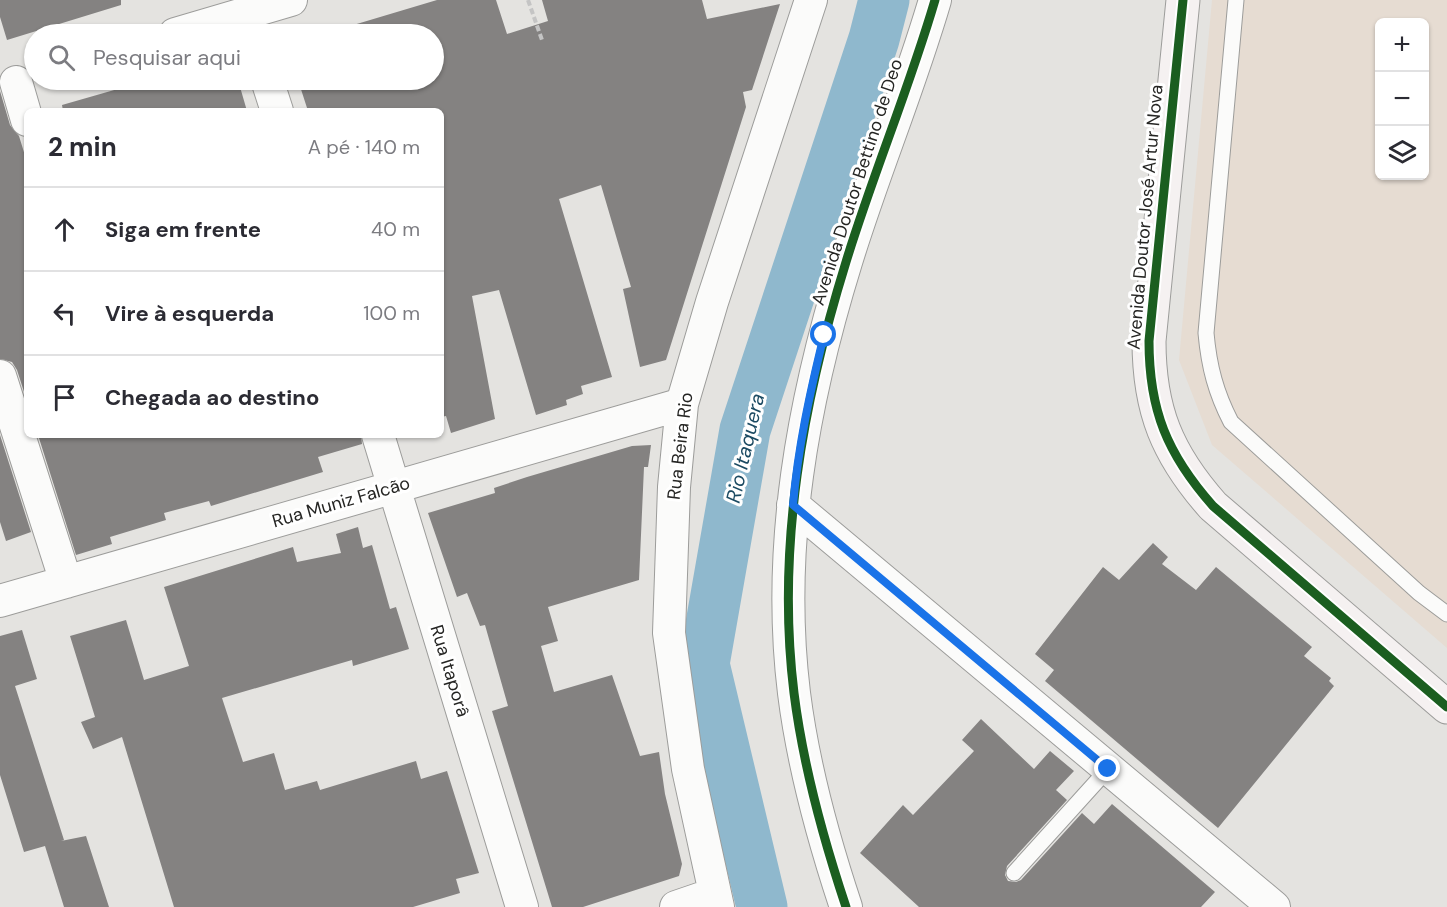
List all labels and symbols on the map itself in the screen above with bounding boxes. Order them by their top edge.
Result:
street label: Avenida Doutor Bettino de Deo [806,56,908,308]
street label: Avenida Doutor José Artur Nova [1121,84,1169,350]
route start [810,321,836,347]
street label: Rua Beira Rio [662,391,698,501]
water label: Rio Itaquera [720,391,770,505]
street label: Rua Muniz Falcão [269,471,413,533]
street label: Rua Itaporâ [425,622,475,720]
route end [1094,755,1120,781]

